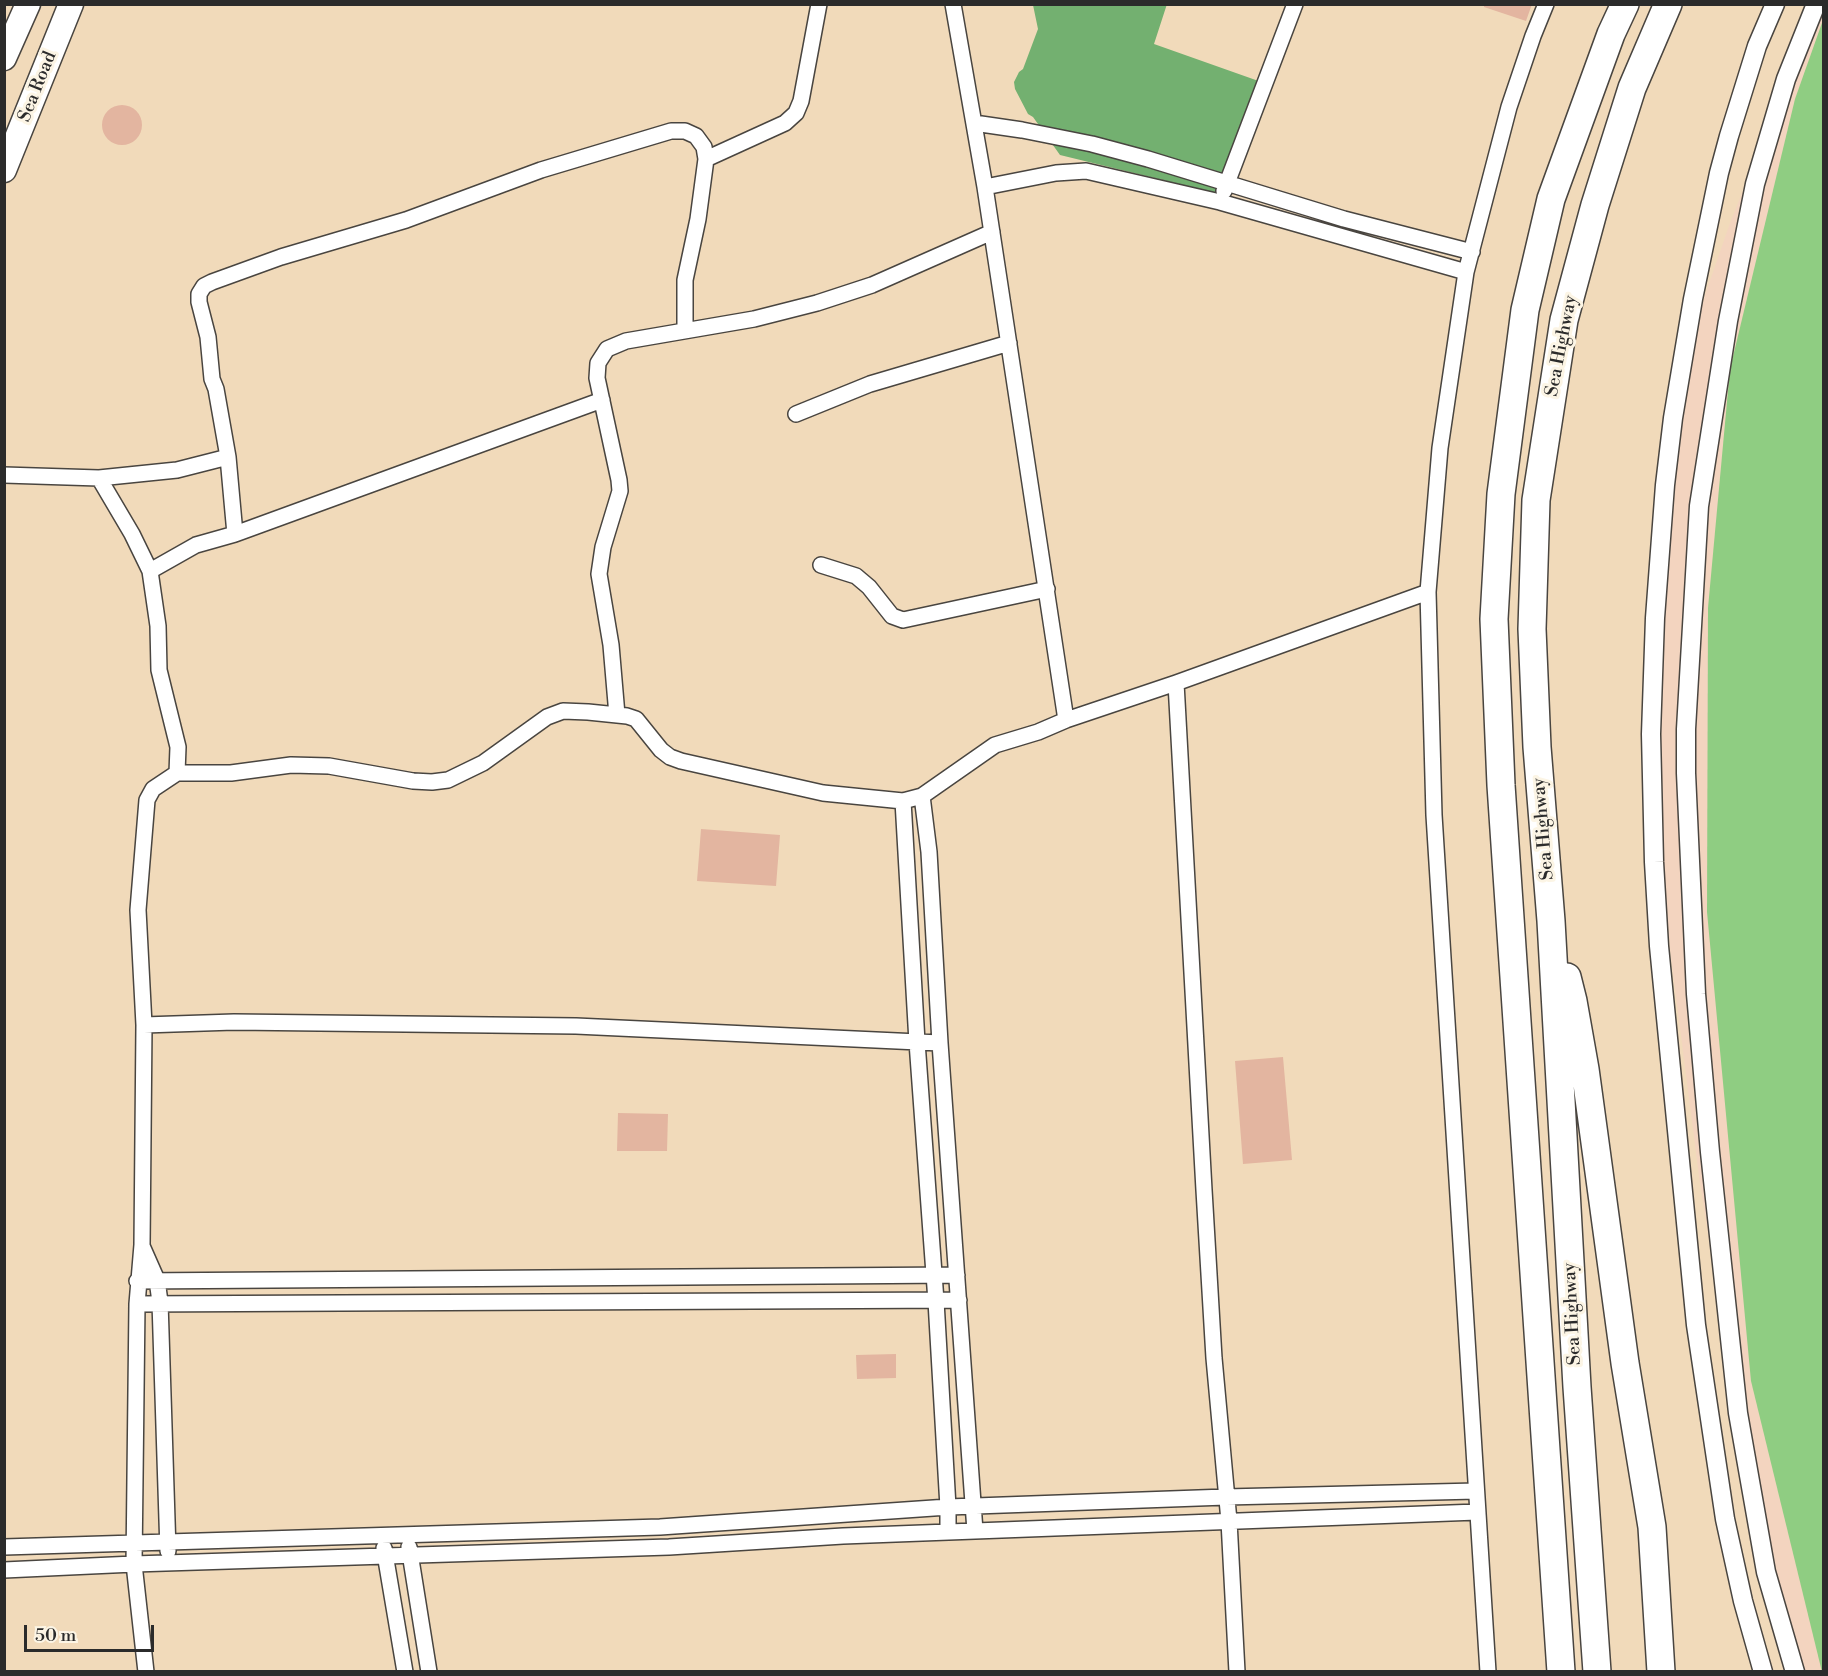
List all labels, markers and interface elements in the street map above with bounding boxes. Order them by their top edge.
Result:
street label: Sea Road [14,49,62,125]
street label: Sea Highway [1542,293,1582,399]
street label: Sea Highway [1529,777,1559,881]
street label: Sea Highway [1560,1262,1586,1366]
scale bar [27,1613,158,1651]
text: 50 m [35,1624,76,1647]

